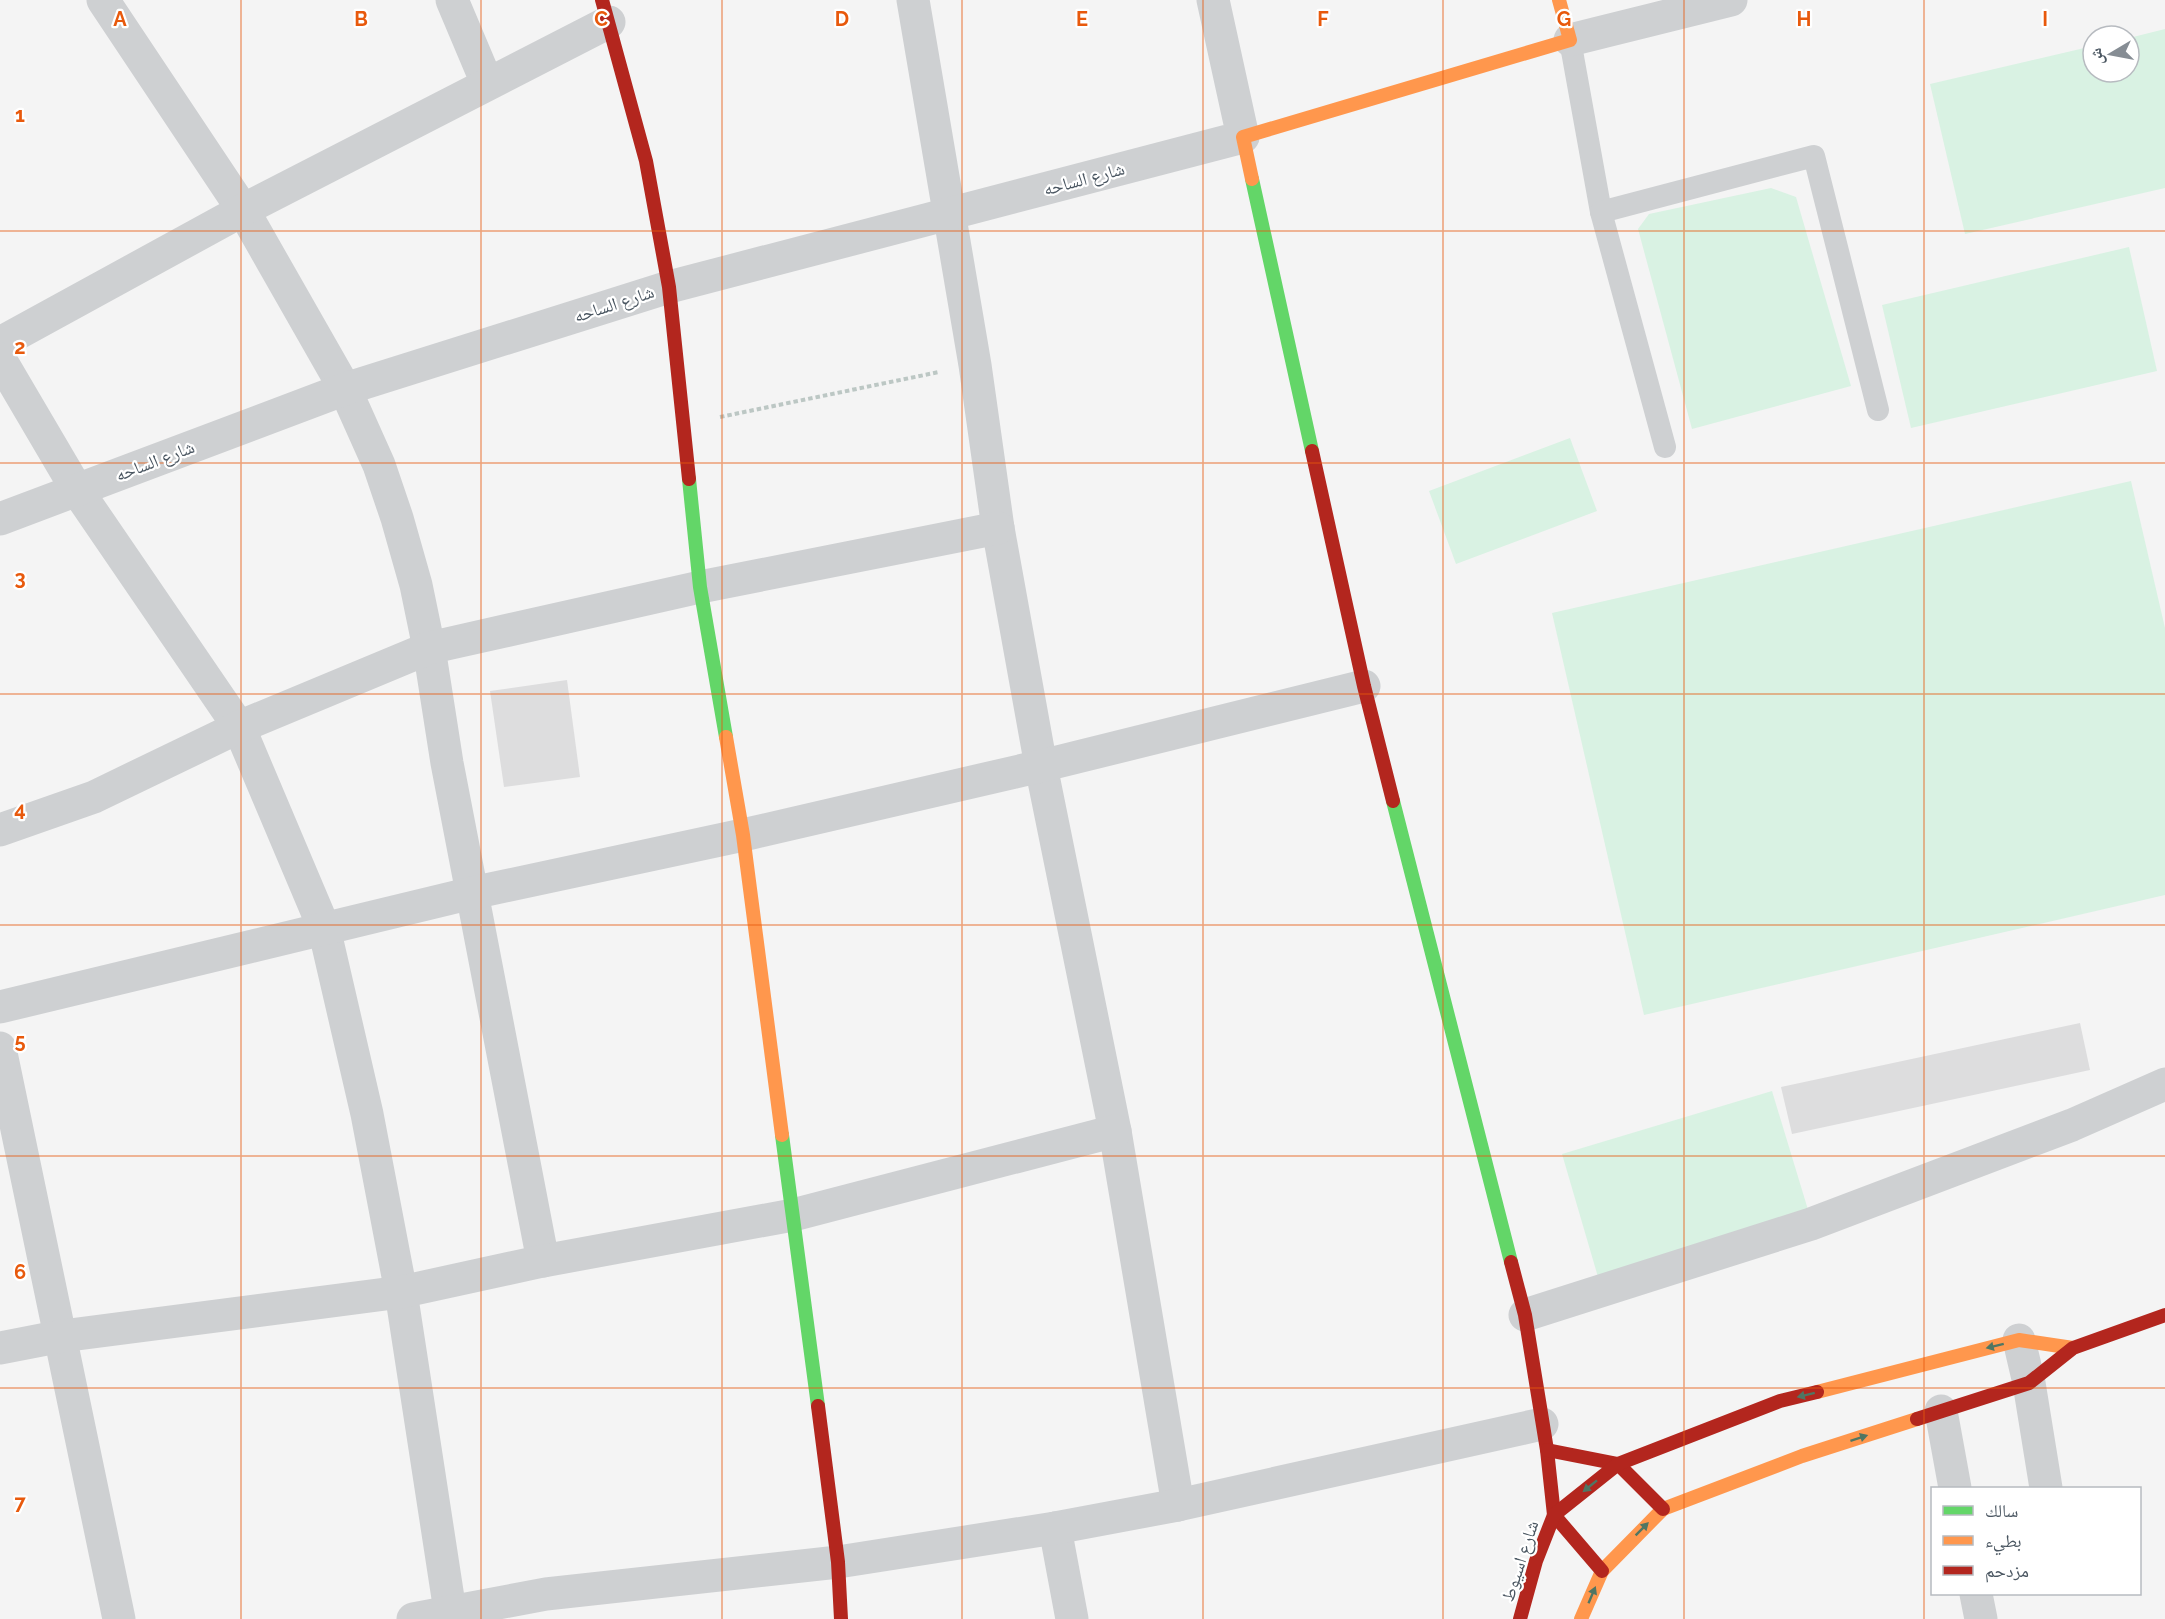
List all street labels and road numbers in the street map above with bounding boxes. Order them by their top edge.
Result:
street label: شارع الساحه [1041,158,1127,200]
street label: شارع الساحه [571,281,657,327]
street label: شارع الساحه [112,436,198,486]
street label: شارع اسيوط [1497,1518,1543,1604]

